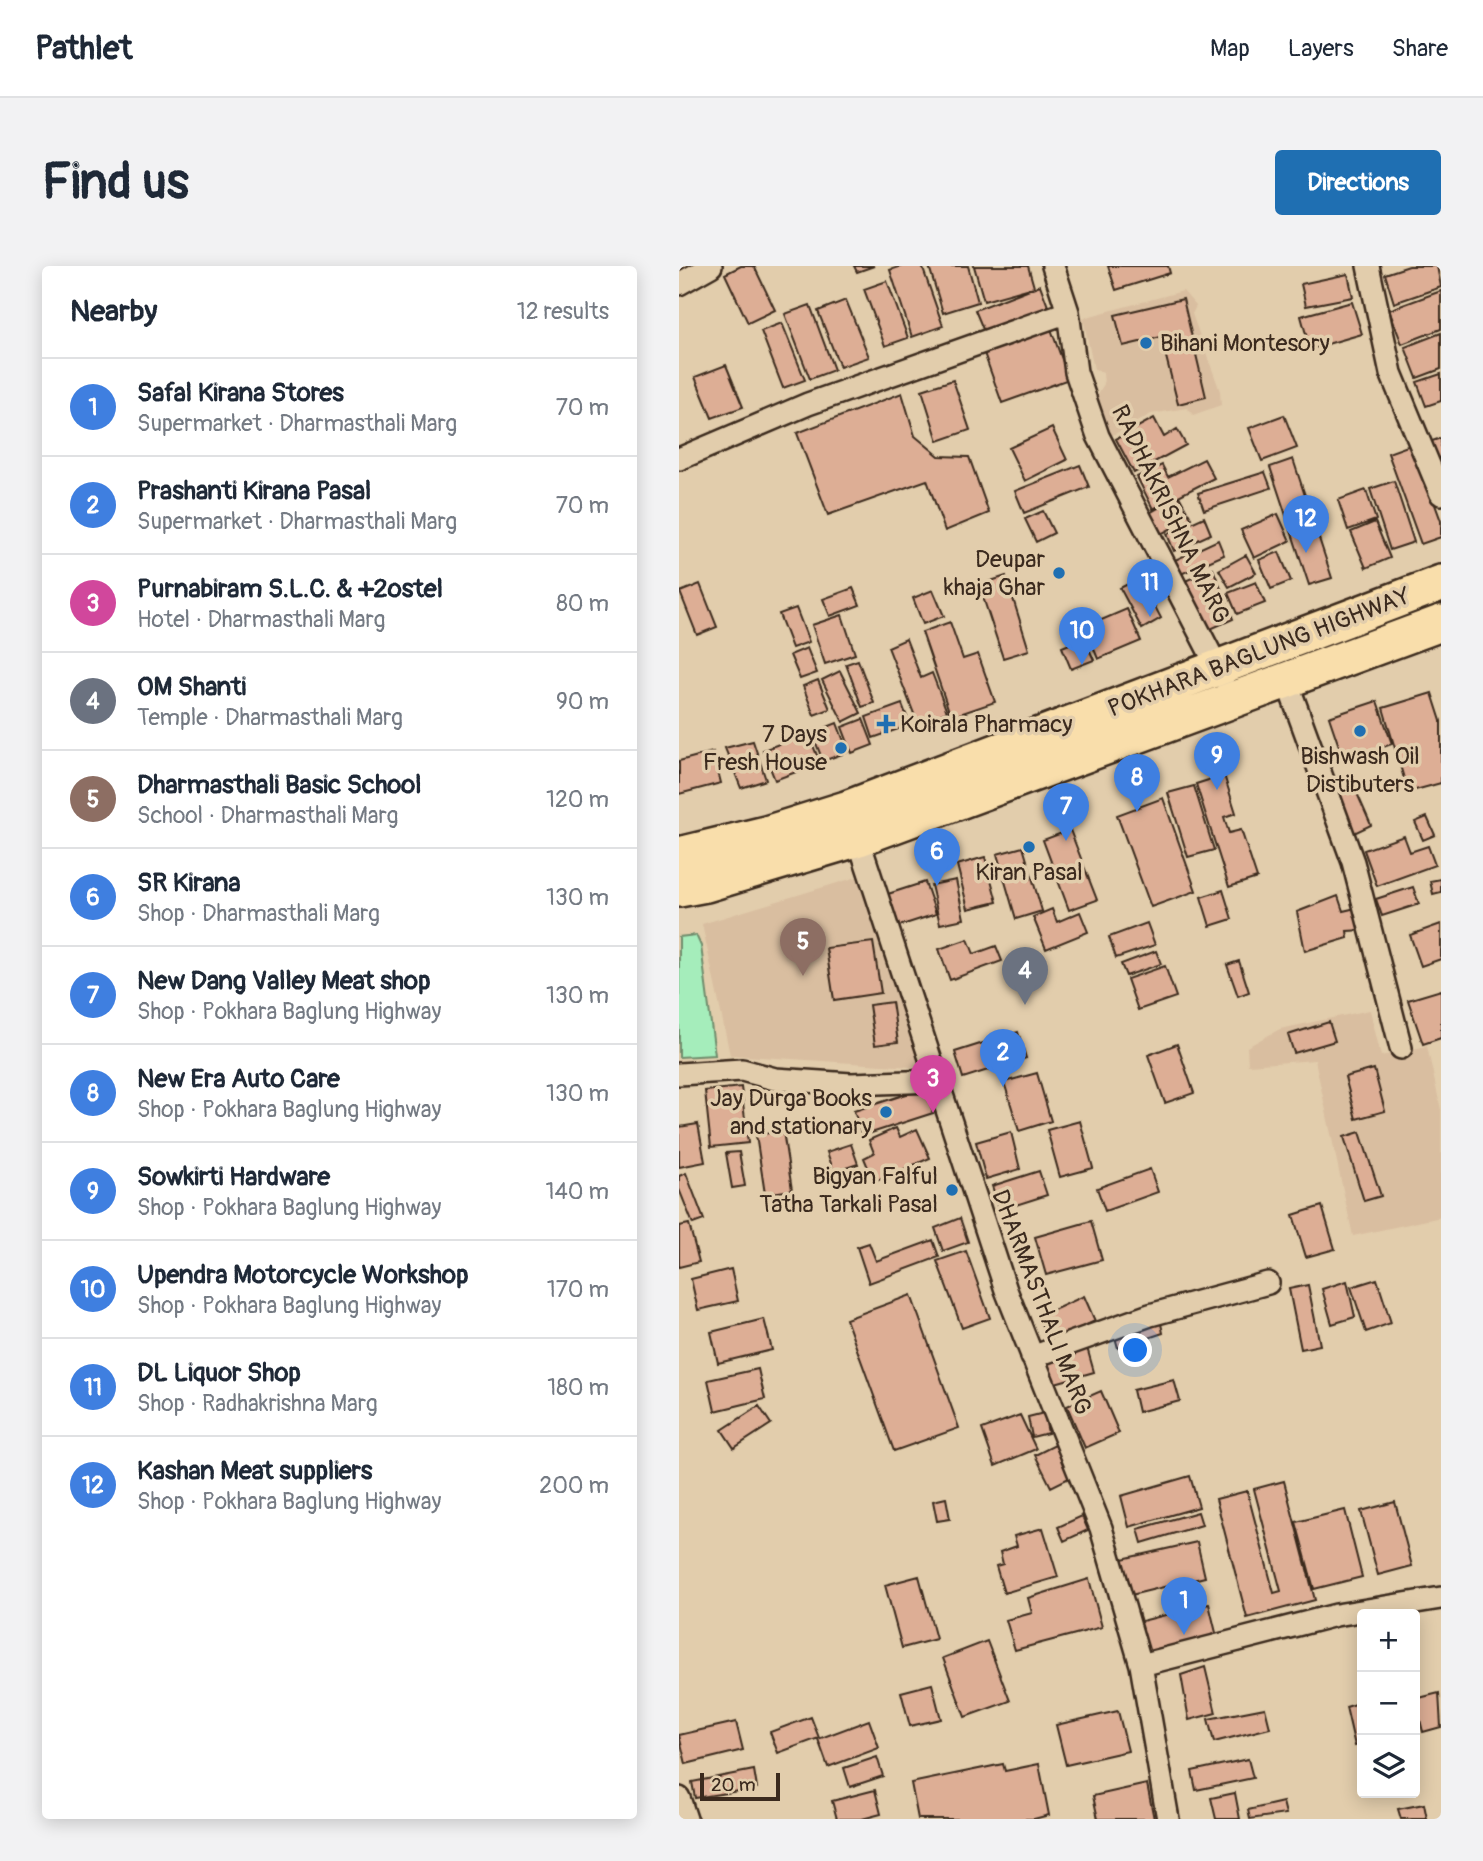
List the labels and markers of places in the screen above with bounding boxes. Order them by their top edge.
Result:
place label: Bihani Montesory [1160,329,1330,358]
marker: Bihani Montesory [1138,335,1154,351]
pin: 12 [1283,495,1329,553]
place label: Deupar khaja Ghar [944,545,1045,602]
pin: 11 [1127,559,1173,617]
marker: Deupar khaja Ghar [1051,565,1067,581]
pin: 10 [1059,607,1105,665]
place label: Koirala Pharmacy [900,710,1073,739]
marker: Koirala Pharmacy [878,716,894,732]
place label: 7 Days Fresh House [703,720,827,777]
marker: Bishwash Oil Distibuters [1352,723,1368,739]
pin: 9 [1194,732,1240,790]
marker: 7 Days Fresh House [833,740,849,756]
place label: Bishwash Oil Distibuters [1300,742,1420,799]
pin: 8 [1114,754,1160,812]
pin: 7 [1043,783,1089,841]
pin: 6 [914,828,960,886]
marker: Kiran Pasal [1021,839,1037,855]
place label: Kiran Pasal [975,858,1083,887]
pin: 5 [780,918,826,976]
pin: 4 [1002,947,1048,1005]
pin: 2 [980,1029,1026,1087]
pin: 3 [910,1055,956,1113]
place label: Jay Durga Books and stationary [710,1084,872,1141]
marker: Jay Durga Books and stationary [878,1104,894,1120]
place label: Bigyan Falful Tatha Tarkali Pasal [759,1162,938,1219]
marker: Bigyan Falful Tatha Tarkali Pasal [944,1182,960,1198]
pin: 1 [1161,1577,1207,1635]

